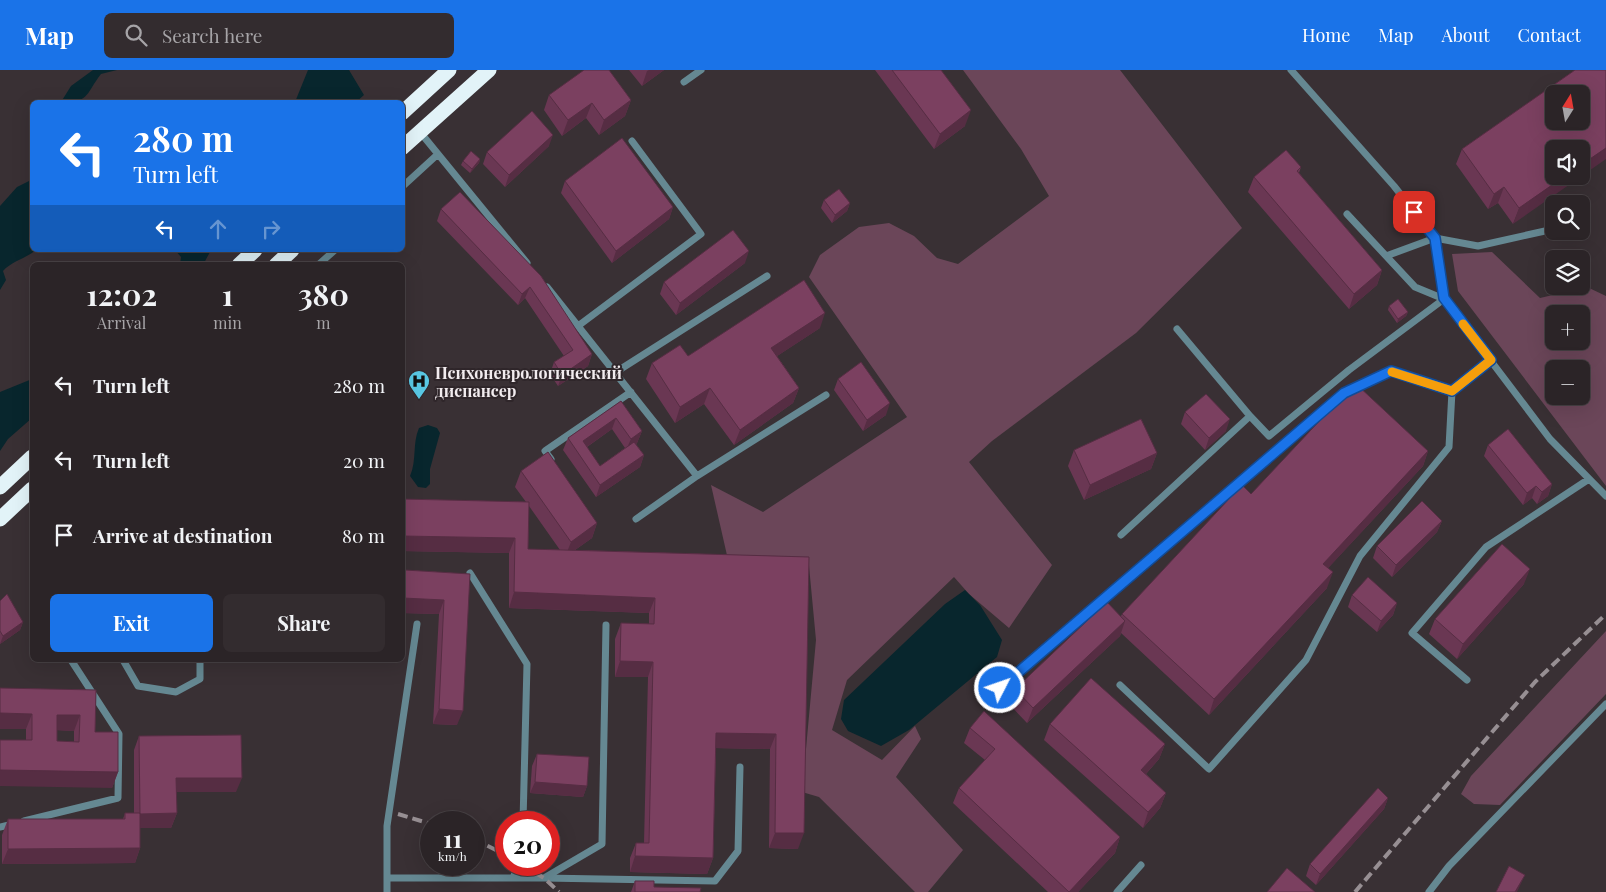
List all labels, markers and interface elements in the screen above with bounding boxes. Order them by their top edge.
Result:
search box [104,13,454,58]
text: Map [25,19,74,51]
icon: search [122,21,150,49]
text: Search here [162,22,262,48]
text: Home [1302,23,1350,47]
text: Map [1378,23,1413,47]
text: About [1441,23,1490,47]
text: Contact [1518,23,1581,47]
north arrow [1545,85,1590,130]
map controls [1545,85,1590,405]
text: 280 m [133,114,233,161]
icon: left [50,120,115,185]
button: sound [1545,140,1590,185]
text: Turn left [133,159,218,189]
pin [1393,191,1435,233]
button: search [1545,195,1590,240]
icon: arrive [1400,198,1428,226]
icon: left [151,215,179,243]
icon: ahead [204,215,232,243]
icon: right [257,215,285,243]
button: layers [1545,250,1590,295]
text: 12:02 [86,274,157,314]
text: 1 [222,274,233,314]
text: 380 [298,274,349,314]
button: + [1545,305,1590,350]
text: Arrival [97,312,146,333]
text: min [213,312,242,333]
text: m [316,312,330,333]
button: − [1545,360,1590,405]
place label: Психоневрологический диспансер [435,362,622,401]
hospital icon: Психоневрологический диспансер [407,369,431,400]
icon: left [50,371,78,399]
text: Turn left [93,372,170,398]
text: 280 m [333,372,385,398]
icon: left [50,446,78,474]
text: Turn left [93,447,170,473]
text: 20 m [343,447,385,473]
icon: arrive [50,521,78,549]
text: Arrive at destination [93,522,273,548]
text: 80 m [342,522,385,548]
button: Exit [50,594,213,652]
button: Share [223,594,385,652]
position arrow [973,661,1025,713]
speed limit sign: 20 [495,811,560,876]
text: 11 [443,821,462,854]
text: km/h [438,848,467,864]

